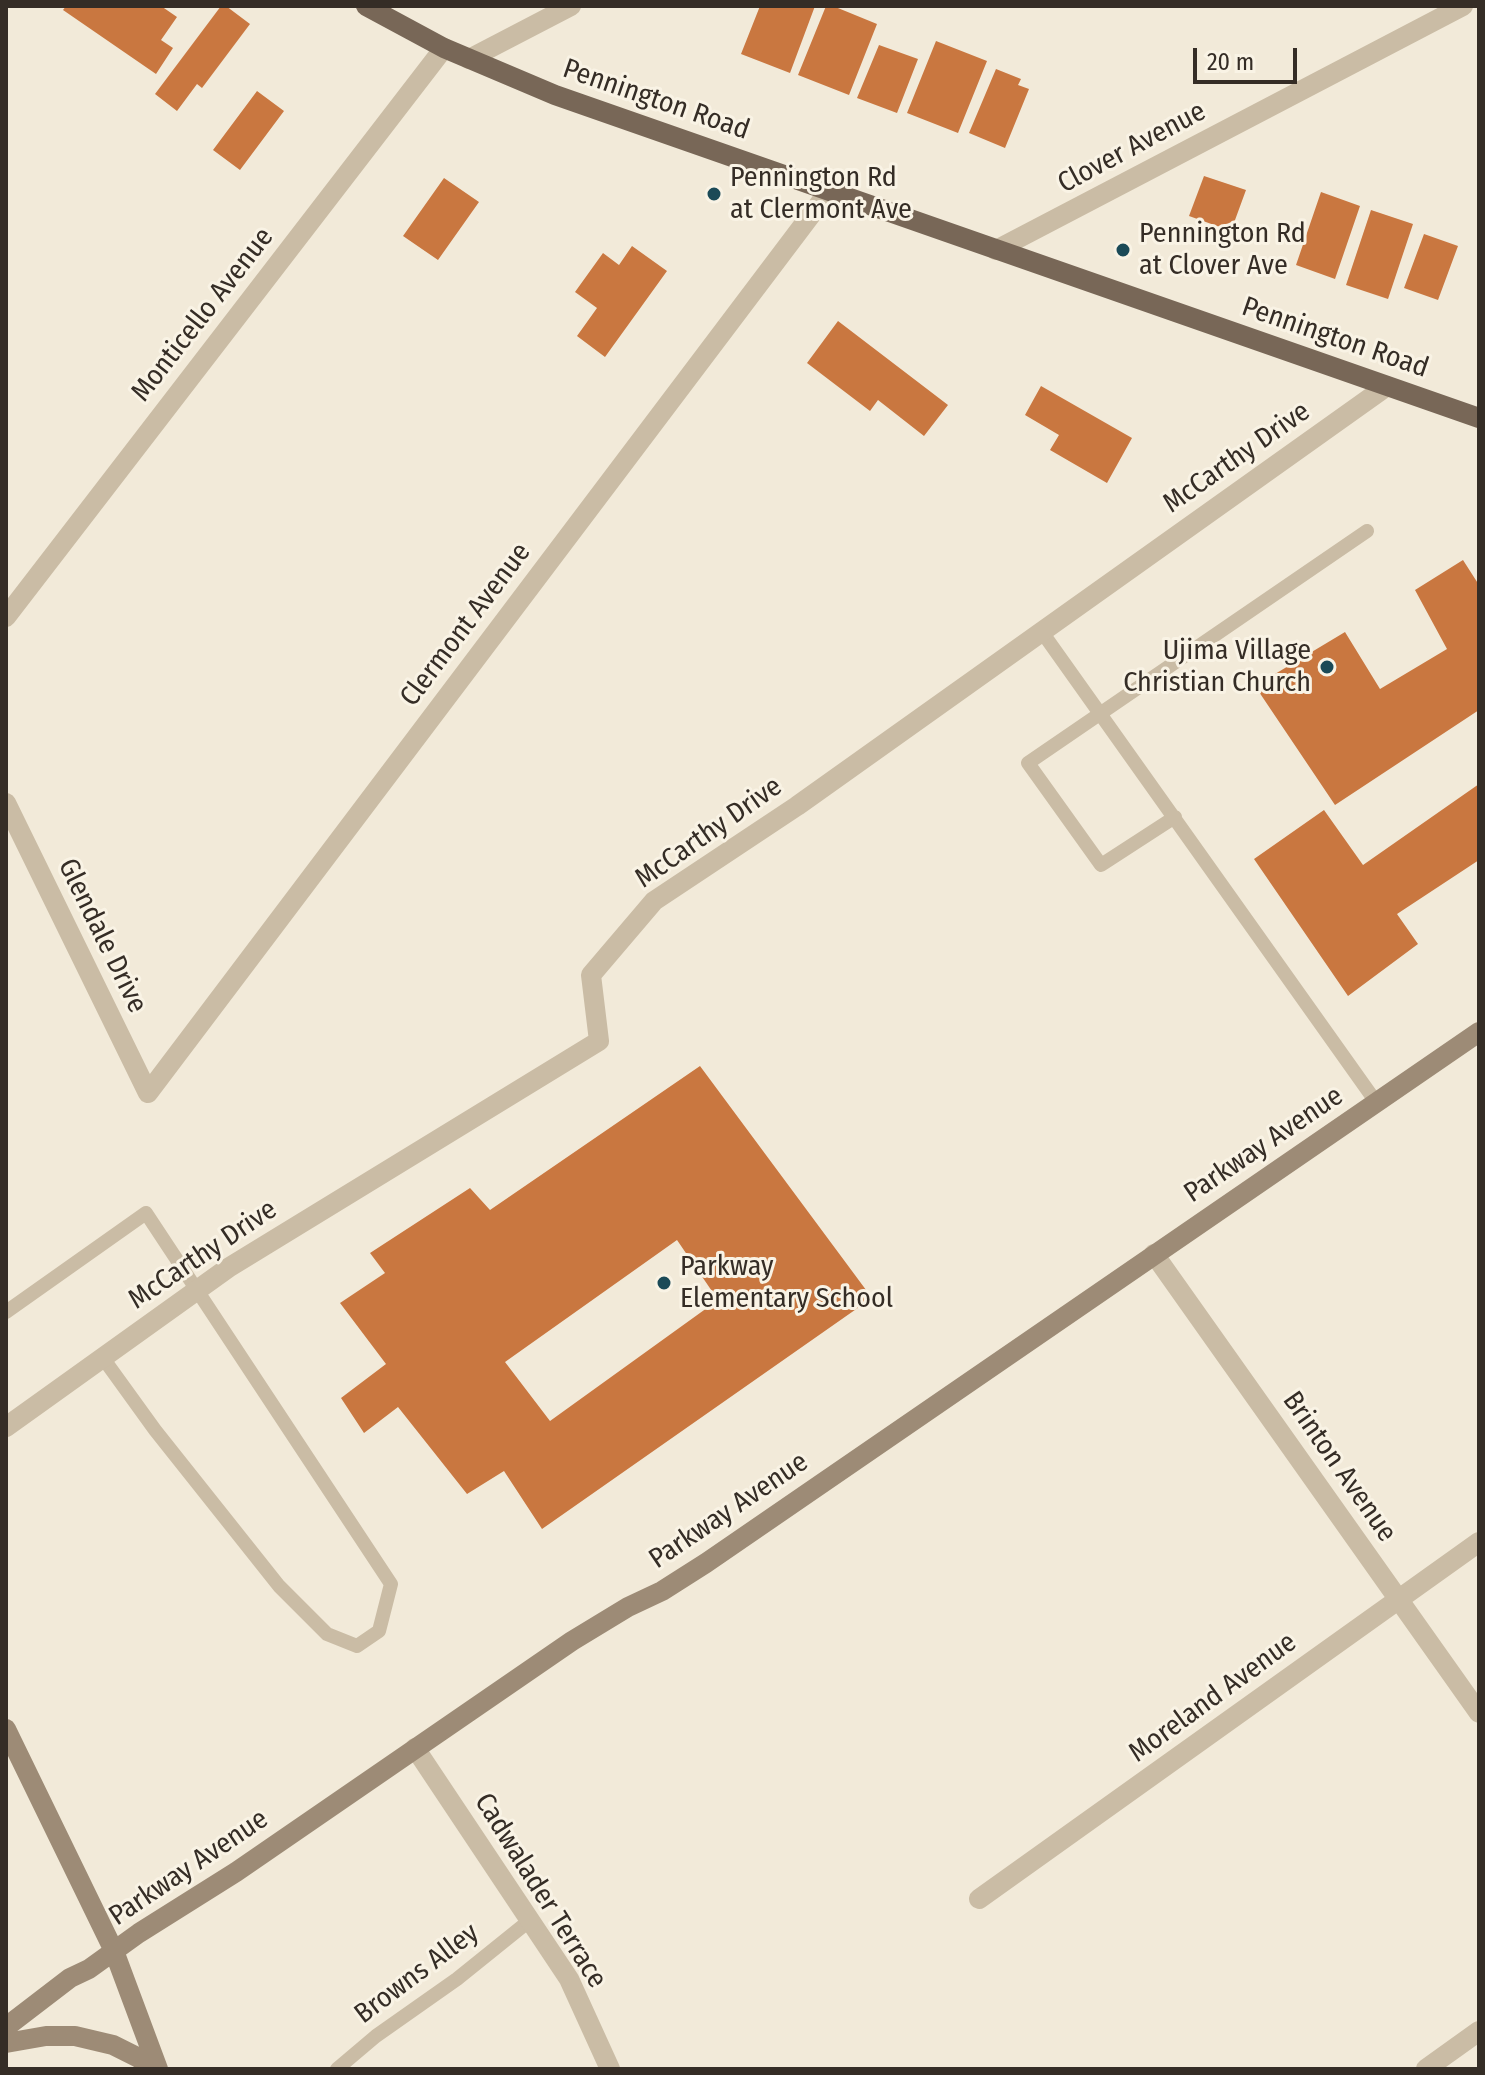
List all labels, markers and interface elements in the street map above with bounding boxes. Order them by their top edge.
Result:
scale bar [1197,32,1301,82]
text: 20 m [1207,48,1254,76]
street label: Pennington Road [558,52,754,148]
street label: Clover Avenue [1052,95,1212,201]
place label: Pennington Rd at Clermont Ave [730,161,912,227]
marker: Pennington Rd at Clermont Ave [705,185,723,203]
place label: Pennington Rd at Clover Ave [1139,217,1306,283]
street label: Monticello Avenue [125,222,281,408]
marker: Pennington Rd at Clover Ave [1114,241,1132,259]
street label: Pennington Road [1237,290,1433,386]
street label: McCarthy Drive [1157,395,1317,521]
street label: Clermont Avenue [394,537,538,713]
place label: Ujima Village Christian Church [1123,634,1311,700]
marker: Ujima Village Christian Church [1318,658,1336,676]
street label: McCarthy Drive [629,770,789,896]
street label: Glendale Drive [50,853,154,1019]
street label: Parkway Avenue [1178,1080,1350,1210]
street label: McCarthy Drive [123,1193,283,1317]
place label: Parkway Elementary School [680,1250,893,1316]
marker: Parkway Elementary School [655,1274,673,1292]
street label: Brinton Avenue [1275,1385,1403,1549]
street label: Parkway Avenue [643,1446,815,1576]
street label: Moreland Avenue [1123,1626,1303,1770]
street label: Cadwalader Terrace [467,1787,613,1995]
street label: Parkway Avenue [103,1803,275,1933]
street label: Browns Alley [348,1917,486,2031]

